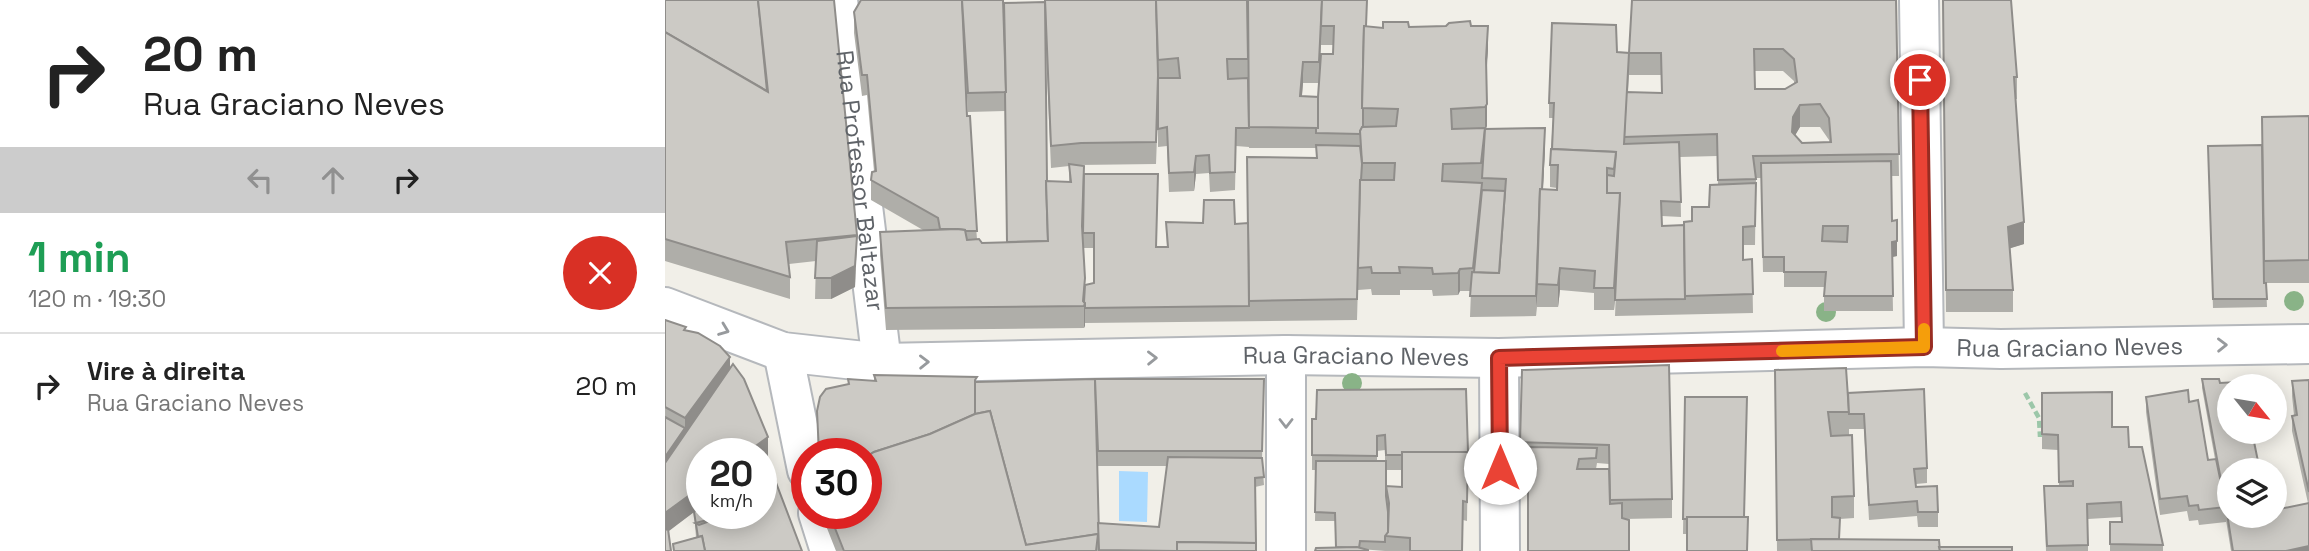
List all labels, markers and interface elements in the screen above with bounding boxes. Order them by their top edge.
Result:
text: 20 m [143,23,258,85]
icon: right [28,28,119,119]
street label: Rua Professor Baltazar [829,48,892,313]
pin [1890,50,1950,110]
icon: arrive [1901,61,1939,99]
text: Rua Graciano Neves [143,84,445,124]
icon: left [241,161,279,199]
icon: ahead [314,161,352,199]
icon: right [387,161,425,199]
text: 1 min [28,231,131,284]
button: close [563,236,637,310]
text: 120 m · 19:30 [28,284,166,314]
one-way arrow [718,321,730,335]
street label: Rua Graciano Neves [1956,330,2183,364]
one-way arrow [2217,337,2228,353]
street label: Rua Graciano Neves [1242,339,1470,373]
one-way arrow [1147,350,1158,366]
text: Vire à direita [87,354,245,388]
one-way arrow [920,354,930,370]
icon: right [28,367,66,405]
text: 20 m [576,369,637,403]
north arrow [2217,374,2287,444]
map controls [2217,374,2287,528]
text: Rua Graciano Neves [87,388,304,418]
one-way arrow [1278,419,1294,429]
position arrow [1463,431,1537,505]
speed limit sign: 30 [791,438,882,529]
text: 20 [710,452,753,496]
button: layers [2217,458,2287,528]
text: km/h [710,489,753,512]

